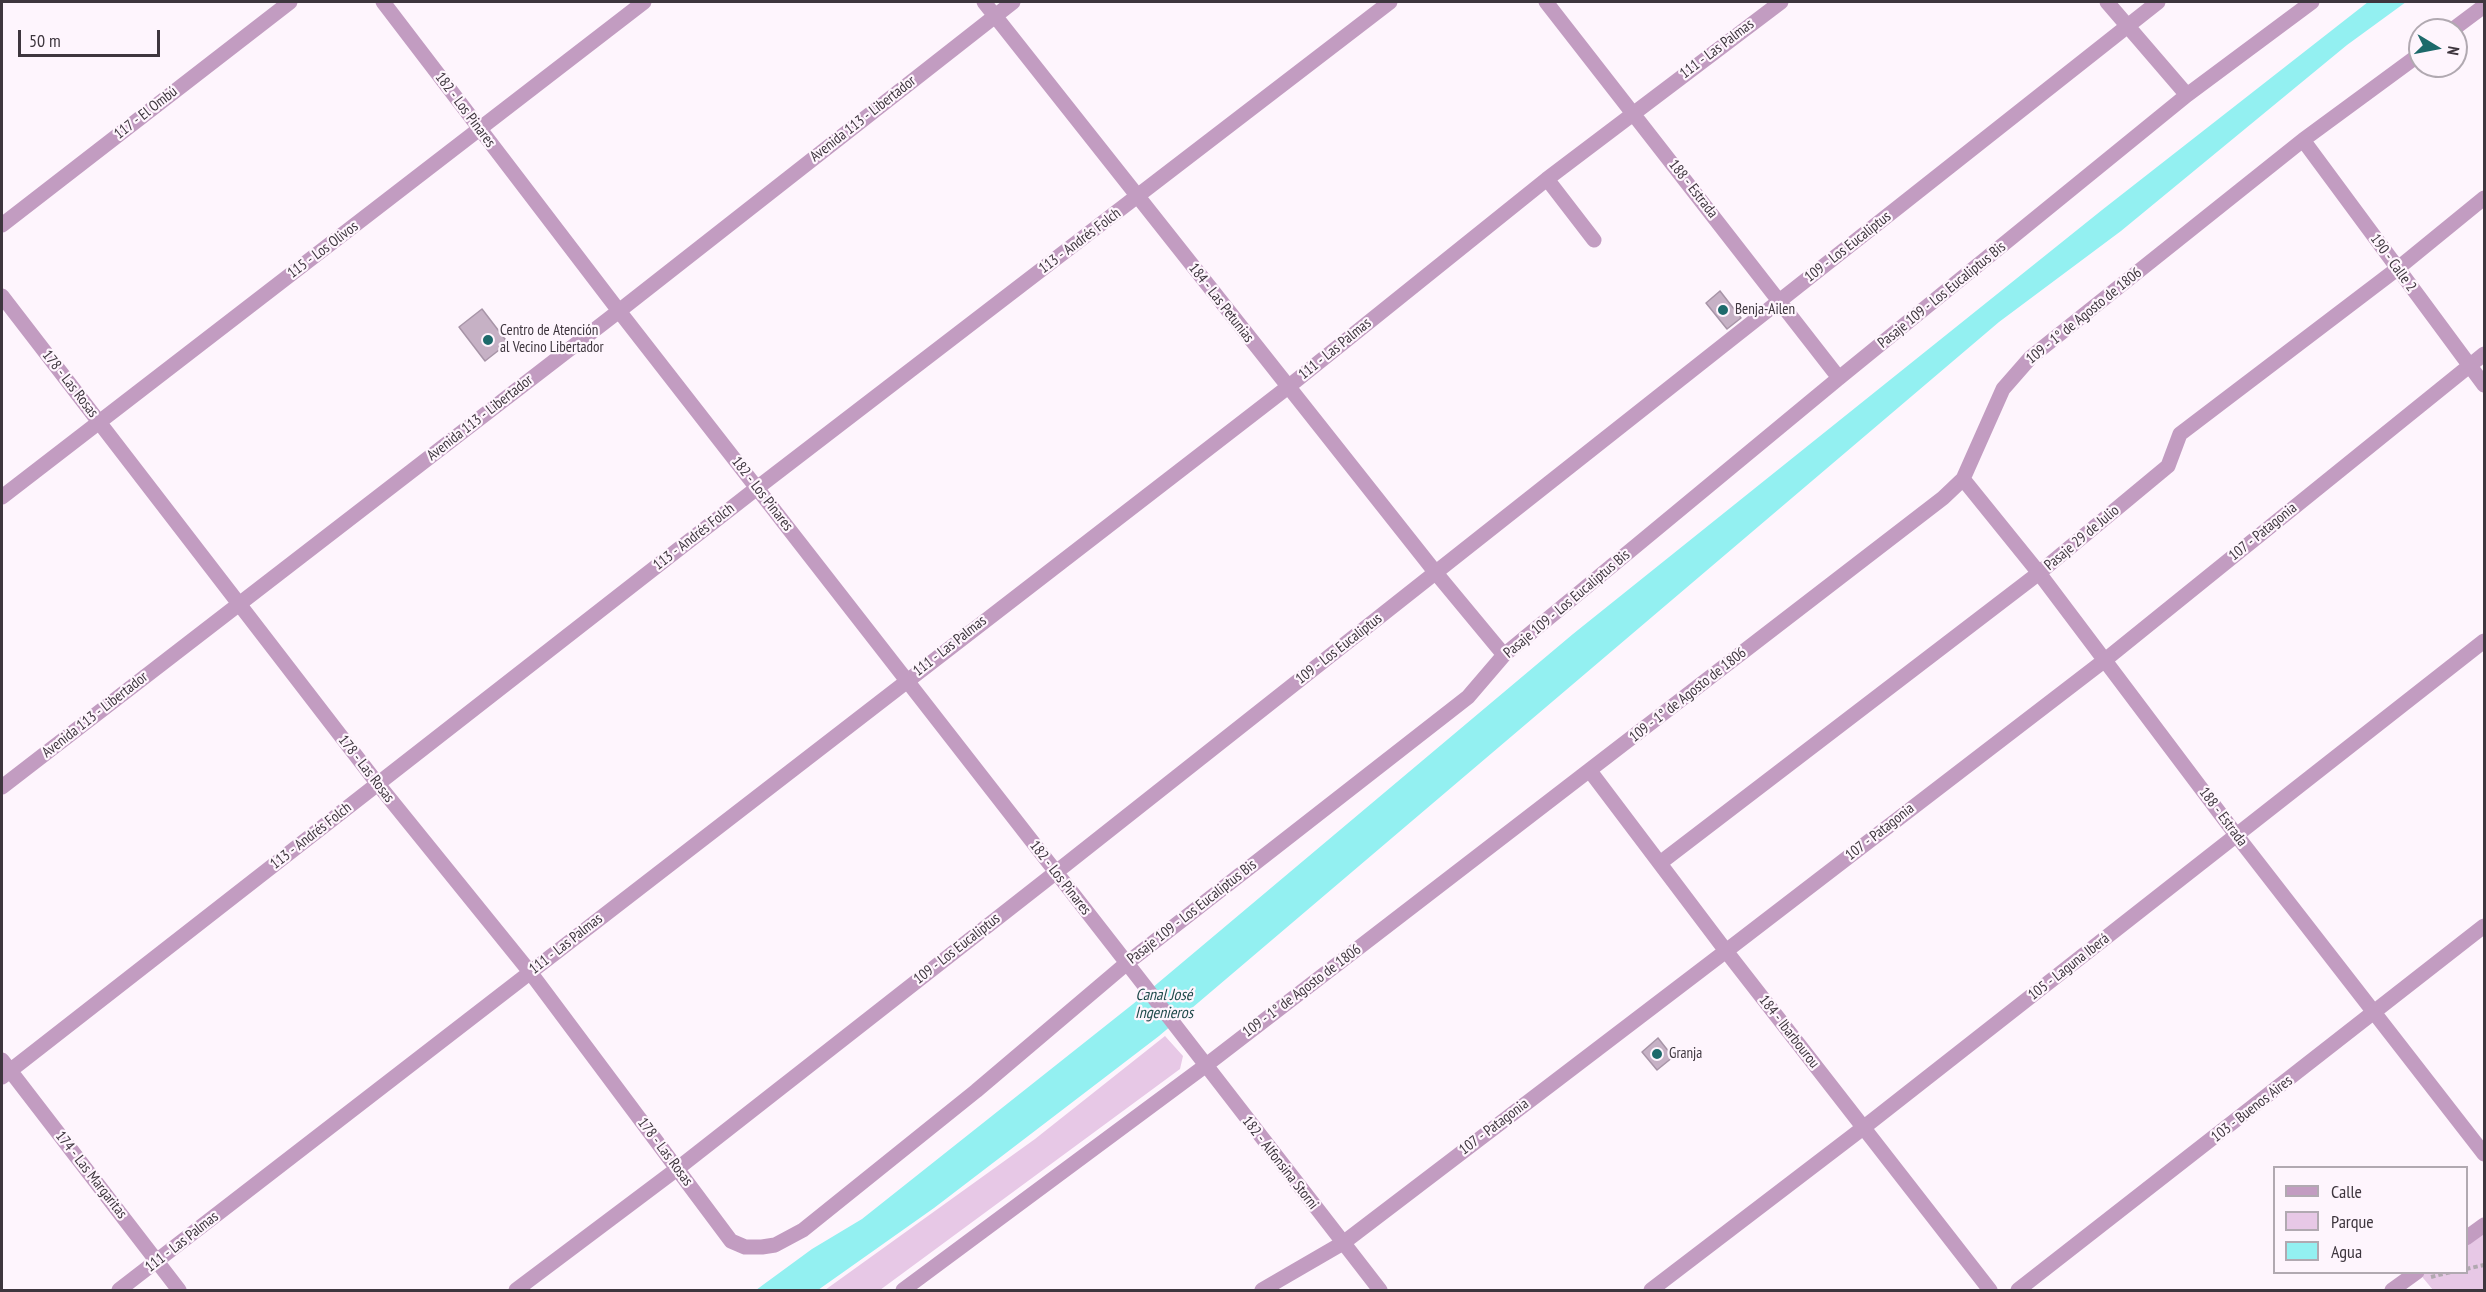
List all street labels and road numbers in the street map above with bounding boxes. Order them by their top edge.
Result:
street label: 111 - Las Palmas [1676,15,1758,83]
street label: 182 - Los Pinares [431,69,499,151]
street label: Avenida 113 - Libertador [807,72,919,166]
street label: 117 - El Ombú [111,83,181,143]
street label: 188 - Estrada [1665,156,1721,222]
street label: 113 - Andrés Folch [1036,204,1124,278]
street label: 109 - Los Eucaliptus [1801,208,1895,286]
street label: 115 - Los Olivos [284,218,362,282]
street label: 190 - Calle 2 [2366,231,2420,295]
street label: Pasaje 109 - Los Eucaliptus Bis [1875,238,2009,352]
street label: 184 - Las Petunias [1185,260,1257,346]
street label: 109 - 1° de Agosto de 1806 [2023,264,2145,368]
street label: 111 - Las Palmas [1295,314,1375,384]
street label: 178 - Las Rosas [38,347,102,421]
street label: Avenida 113 - Libertador [424,371,536,465]
street label: 182 - Los Pinares [727,453,797,535]
street label: 107 - Patagonia [2225,499,2301,565]
street label: 113 - Andrés Folch [650,500,738,574]
street label: Pasaje 29 de Julio [2041,502,2123,574]
street label: Pasaje 109 - Los Eucaliptus Bis [1500,546,1634,662]
street label: 109 - Los Eucaliptus [1292,610,1386,688]
street label: 111 - Las Palmas [910,612,990,680]
street label: 109 - 1° de Agosto de 1806 [1626,644,1750,746]
street label: Avenida 113 - Libertador [39,668,151,762]
street label: 178 - Las Rosas [334,732,398,806]
street label: 188 - Estrada [2195,784,2251,850]
street label: 113 - Andrés Folch [267,799,355,873]
street label: 107 - Patagonia [1842,800,1918,864]
street label: 182 - Los Pinares [1025,837,1095,919]
street label: Pasaje 109 - Los Eucaliptus Bis [1124,856,1260,968]
street label: 111 - Las Palmas [526,910,606,978]
street label: 109 - Los Eucaliptus [910,910,1004,988]
street label: 105 - Laguna Iberá [2025,930,2113,1004]
street label: 109 - 1° de Agosto de 1806 [1239,941,1365,1041]
street label: 184 - Ibarbourou [1755,992,1823,1072]
street label: 103 - Buenos Aires [2208,1072,2296,1146]
street label: 107 - Patagonia [1456,1095,1532,1159]
street label: 182 - Alfonsina Storni [1238,1113,1322,1213]
street label: 178 - Las Rosas [634,1114,696,1190]
street label: 174 - Las Margaritas [51,1128,131,1222]
street label: 111 - Las Palmas [142,1208,222,1276]

